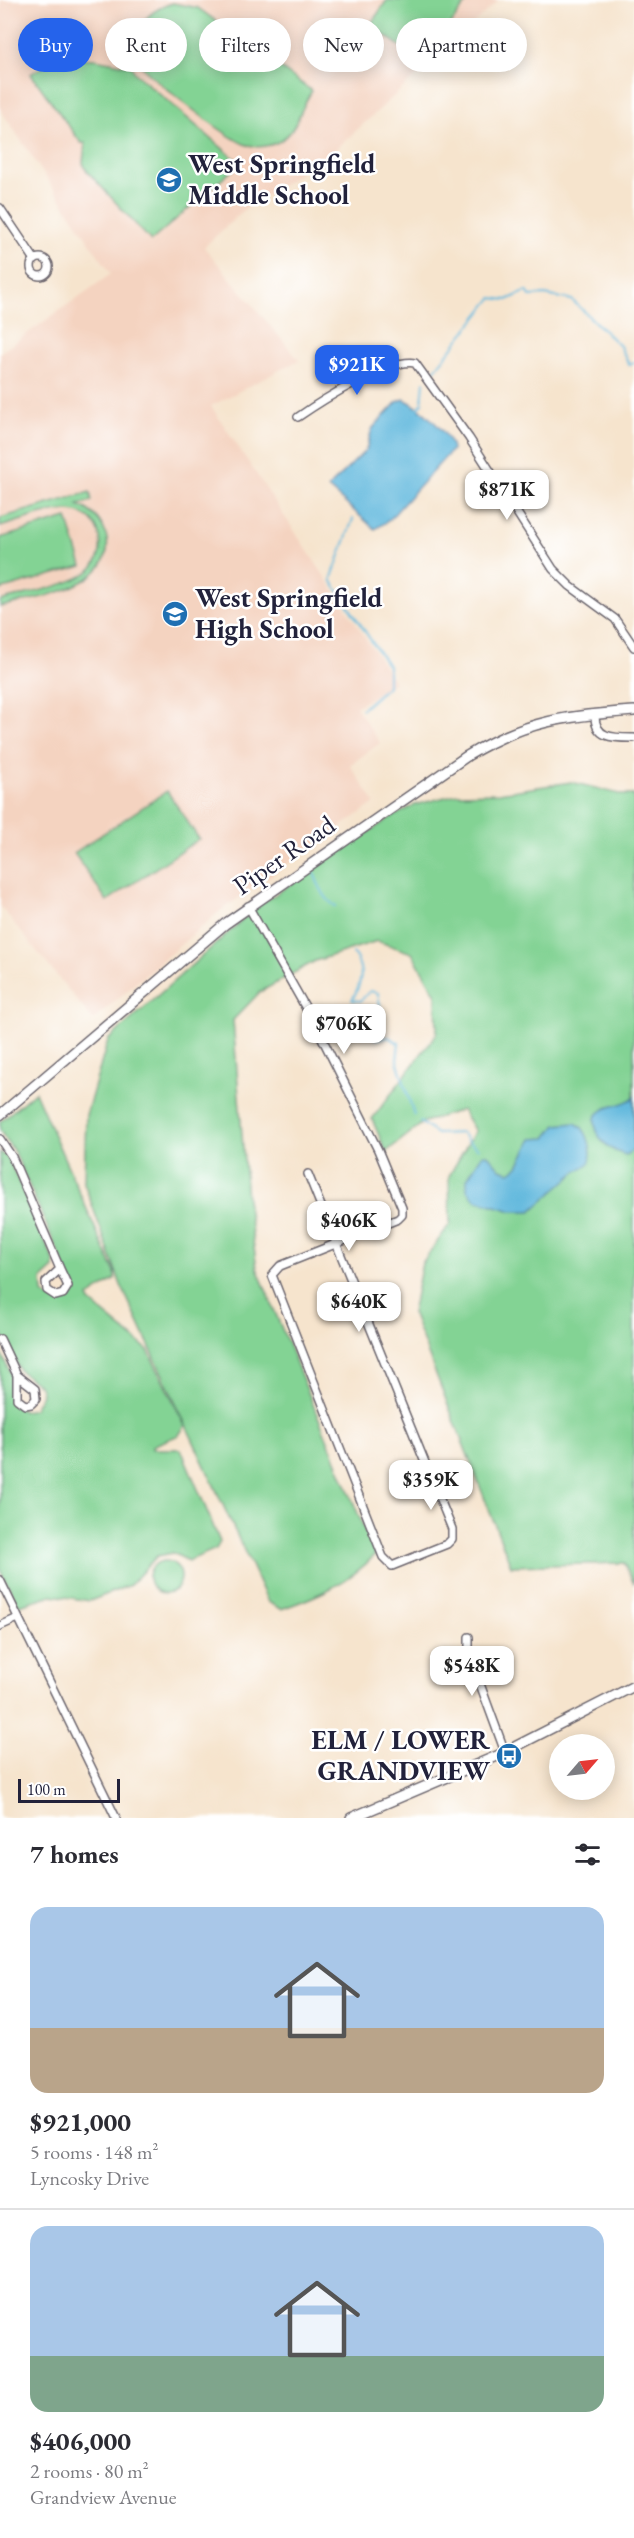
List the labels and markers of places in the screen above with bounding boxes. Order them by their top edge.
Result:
place label: West Springfield Middle School [188,146,376,212]
school or university icon: West Springfield Middle School [154,165,184,195]
pin: $921K [315,345,399,396]
pin: $871K [465,470,549,521]
place label: West Springfield High School [195,580,383,646]
school or university icon: West Springfield High School [160,599,190,629]
pin: $706K [302,1004,386,1055]
pin: $406K [307,1201,391,1252]
pin: $640K [317,1282,401,1333]
pin: $359K [389,1460,473,1511]
pin: $548K [430,1646,514,1697]
place label: ELM / LOWER GRANDVIEW [311,1722,490,1788]
bus stop icon: ELM / LOWER GRANDVIEW [494,1741,524,1771]

